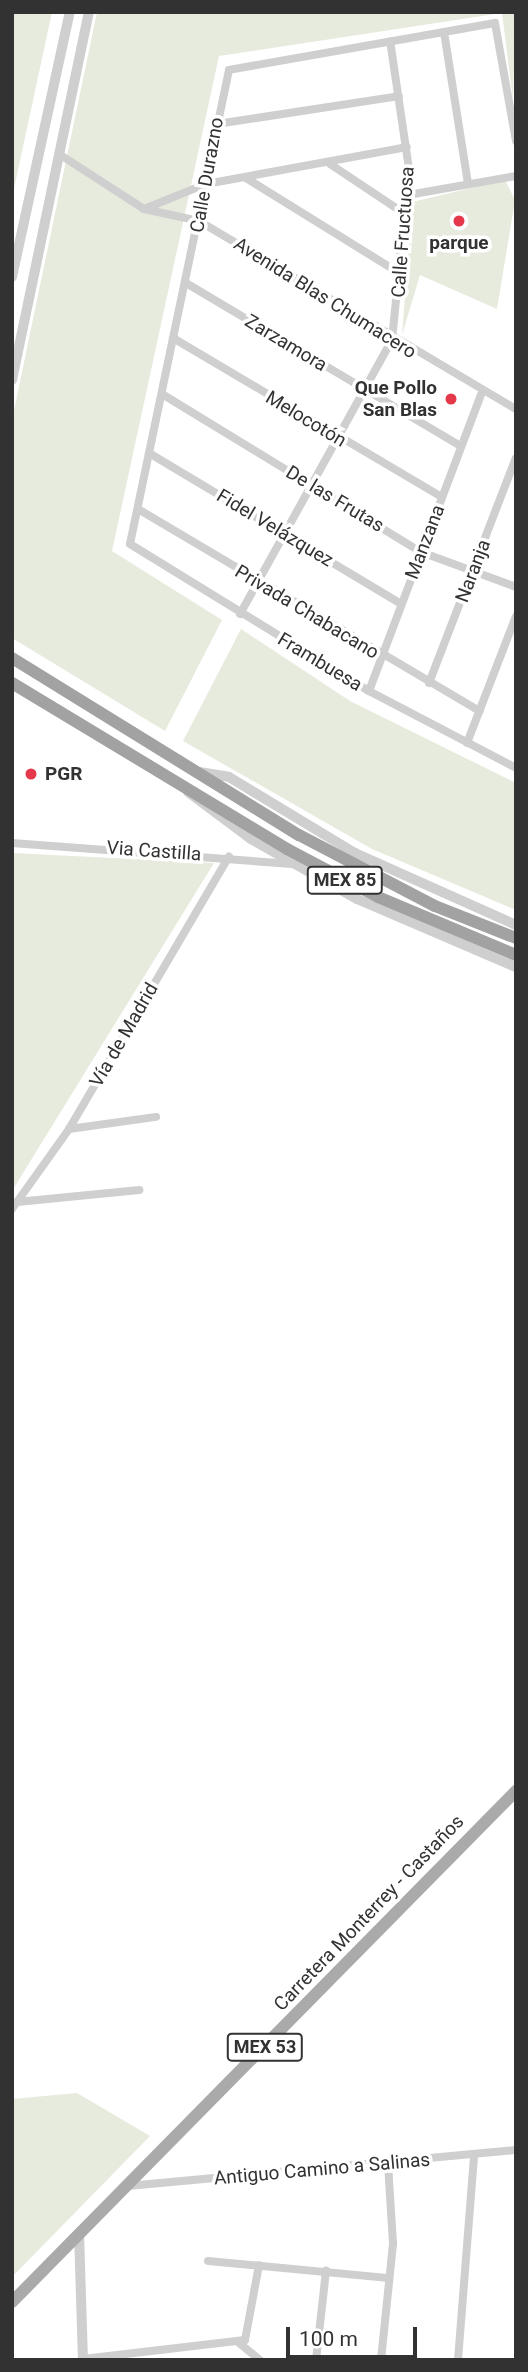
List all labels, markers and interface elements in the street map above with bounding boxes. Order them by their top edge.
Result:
street label: Calle Durazno [186,115,228,235]
street label: Calle Fructuosa [387,166,419,298]
marker: parque [451,213,467,229]
place label: parque [429,232,489,254]
street label: Avenida Blas Chumacero [230,233,420,363]
street label: Zarzamora [241,310,331,376]
place label: Que Pollo San Blas [355,377,437,421]
street label: Melocotón [261,386,351,452]
marker: Que Pollo San Blas [443,391,459,407]
street label: De las Frutas [282,461,388,537]
street label: Fidel Velázquez [213,484,337,572]
street label: Manzana [400,502,450,582]
street label: Naranja [451,536,495,606]
street label: Privada Chabacano [231,560,383,664]
street label: Frambuesa [274,628,366,696]
place label: PGR [45,763,82,785]
marker: PGR [23,766,39,782]
street label: Via Castilla [106,836,202,866]
road number: MEX 85 [306,866,384,894]
street label: Vía de Madrid [85,979,163,1091]
street label: Carretera Monterrey - Castaños [269,1810,469,2016]
road number: MEX 53 [226,2033,304,2062]
street label: Antiguo Camino a Salinas [213,2148,431,2190]
scale bar [290,2312,421,2356]
text: 100 m [299,2327,358,2351]

